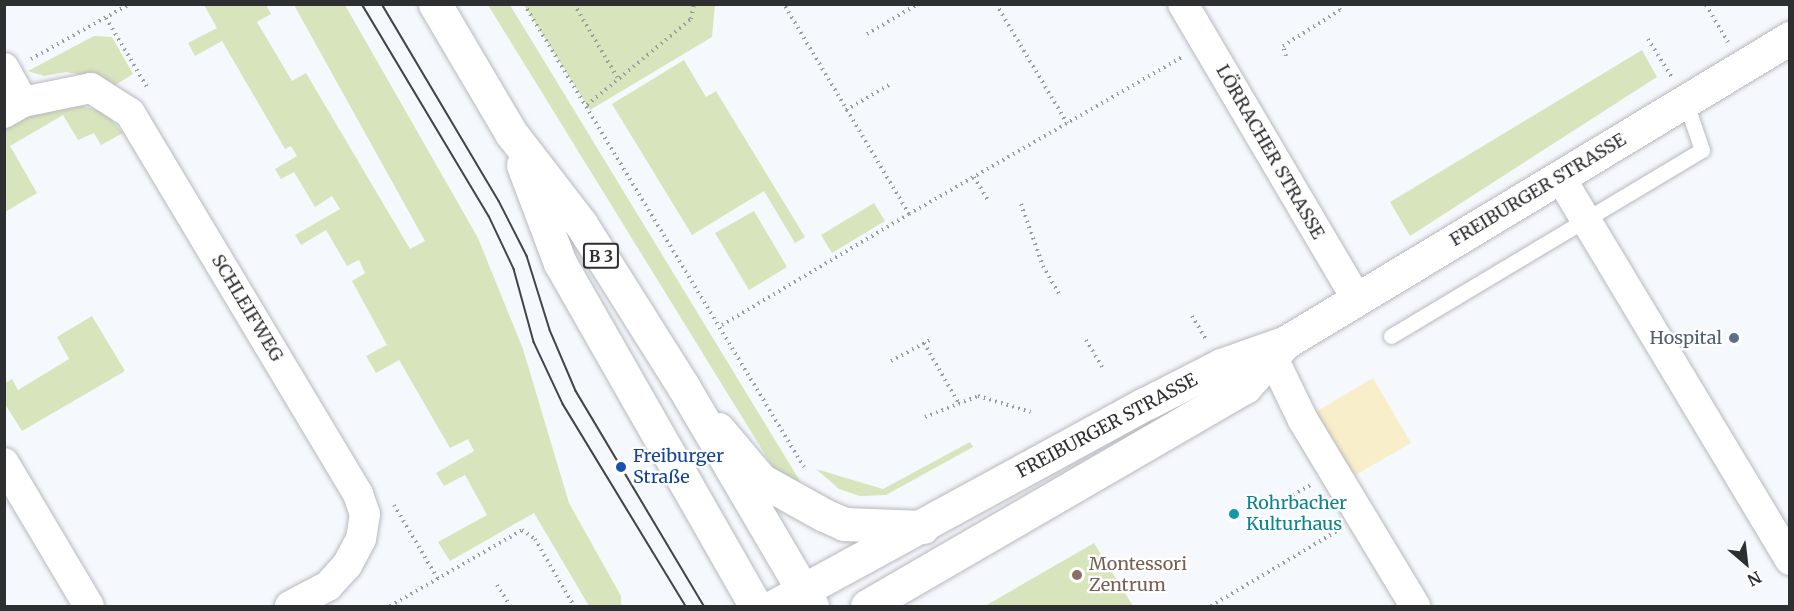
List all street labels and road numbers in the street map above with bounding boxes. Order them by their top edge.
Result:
street label: LÖRRACHER STRASSE [1211,61,1329,243]
street label: FREIBURGER STRASSE [1446,129,1630,251]
road number: B 3 [582,243,620,269]
street label: SCHLEIFWEG [207,251,287,365]
street label: FREIBURGER STRASSE [1013,369,1201,483]

